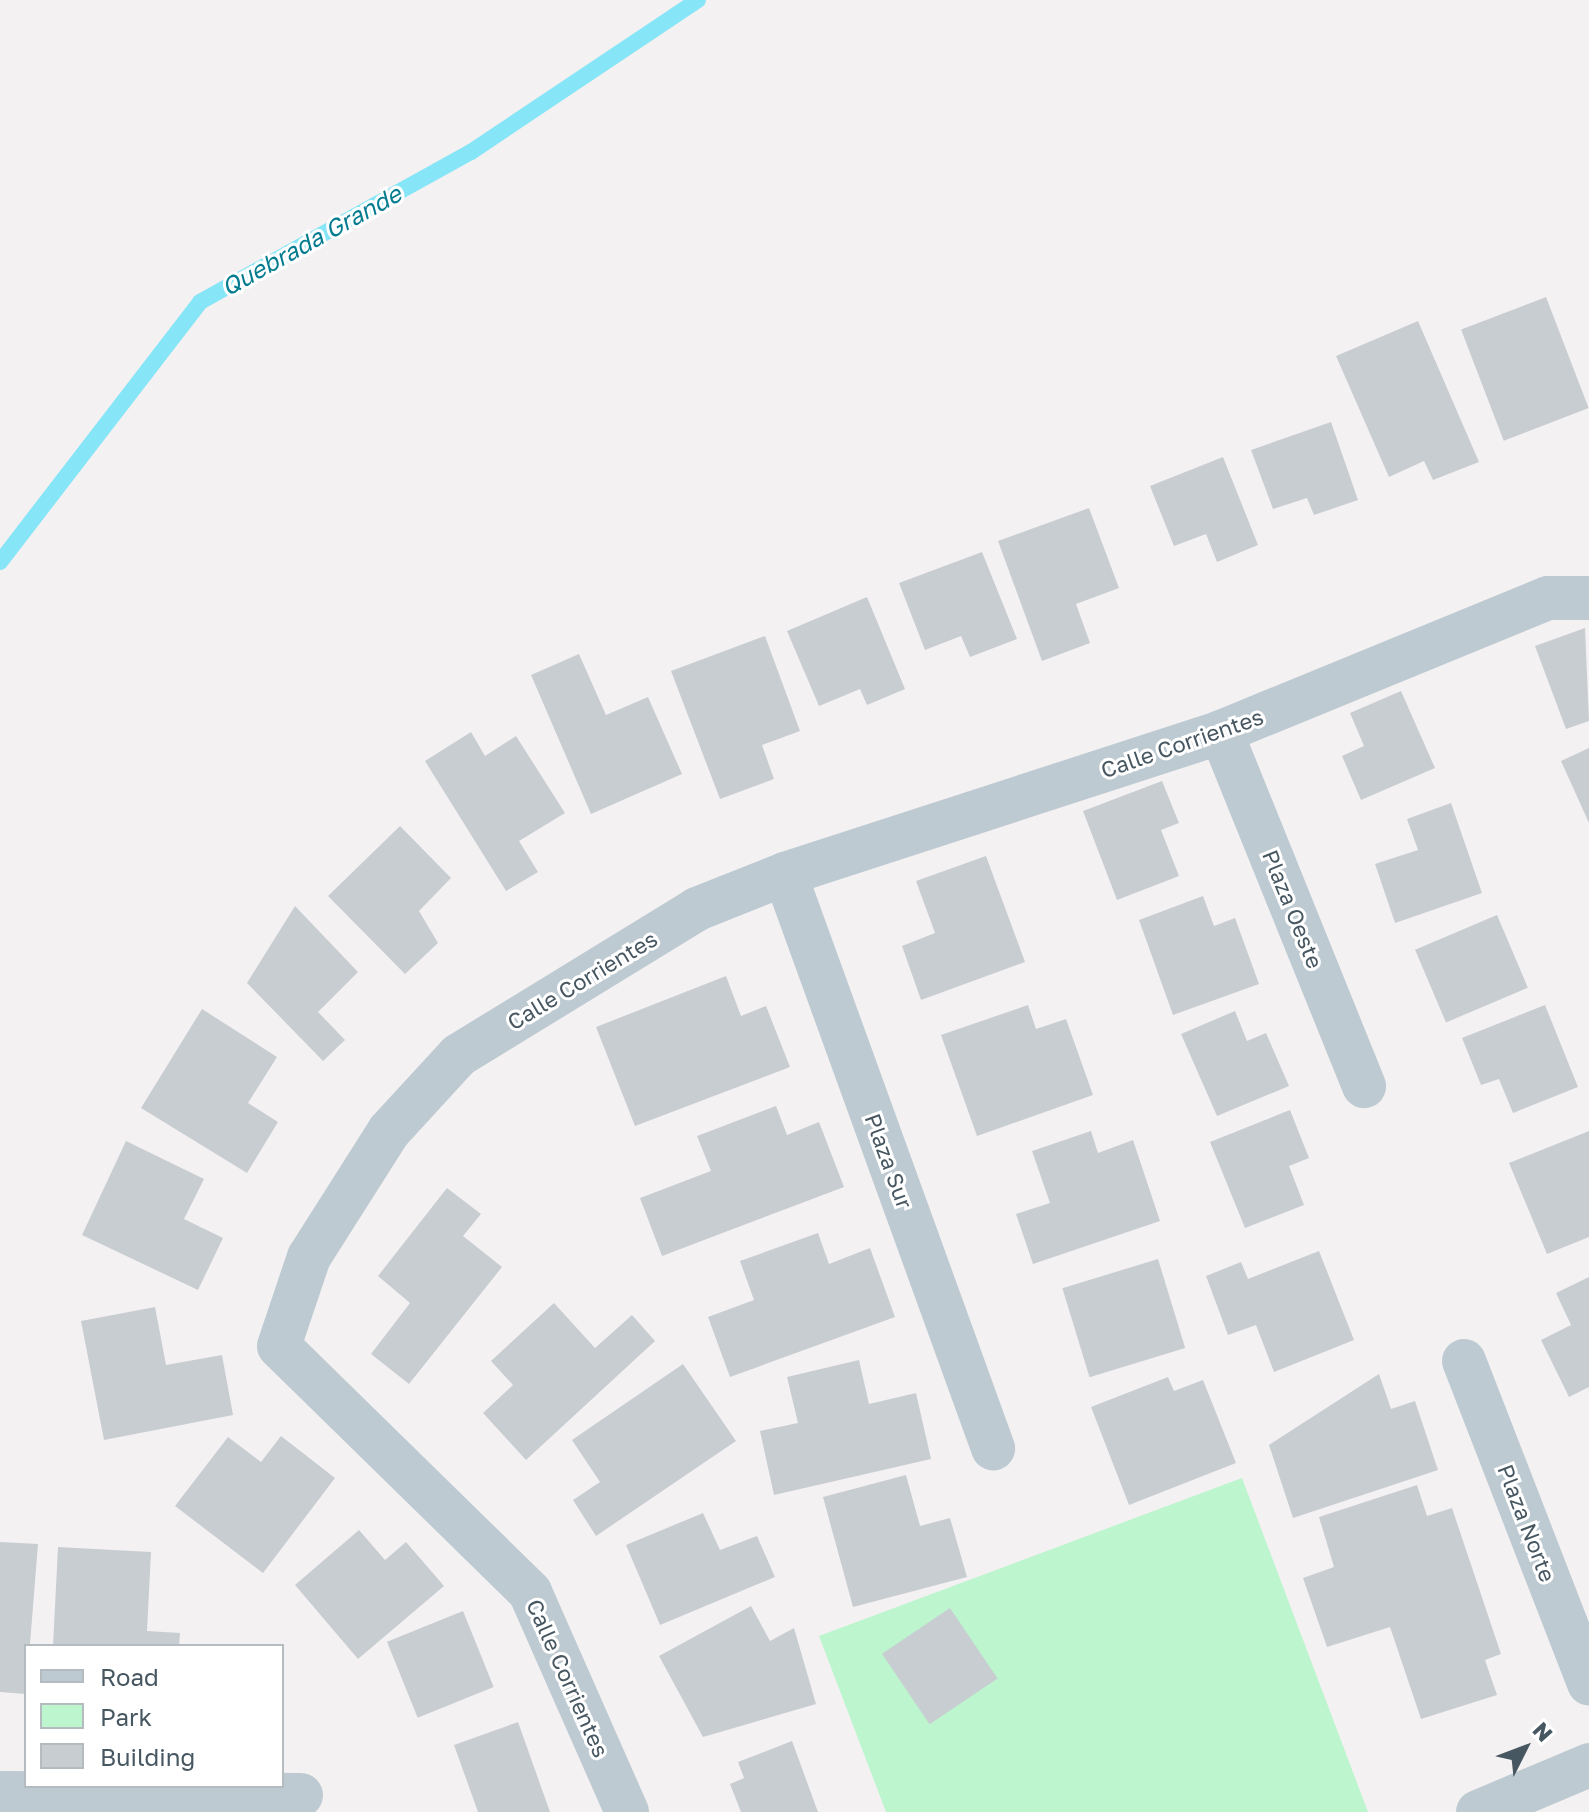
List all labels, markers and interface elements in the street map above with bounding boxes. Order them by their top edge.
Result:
water label: Quebrada Grande [216,179,406,301]
street label: Calle Corrientes [1097,703,1267,783]
street label: Plaza Oeste [1257,846,1329,972]
street label: Calle Corrientes [502,925,662,1035]
street label: Plaza Sur [860,1110,918,1212]
street label: Plaza Norte [1493,1461,1561,1585]
street label: Calle Corrientes [521,1595,615,1761]
legend [24,1644,284,1788]
text: Road [100,1662,159,1691]
text: Park [100,1702,152,1731]
north arrow [1485,1708,1565,1788]
text: N [1528,1716,1559,1747]
text: Building [100,1742,195,1771]

